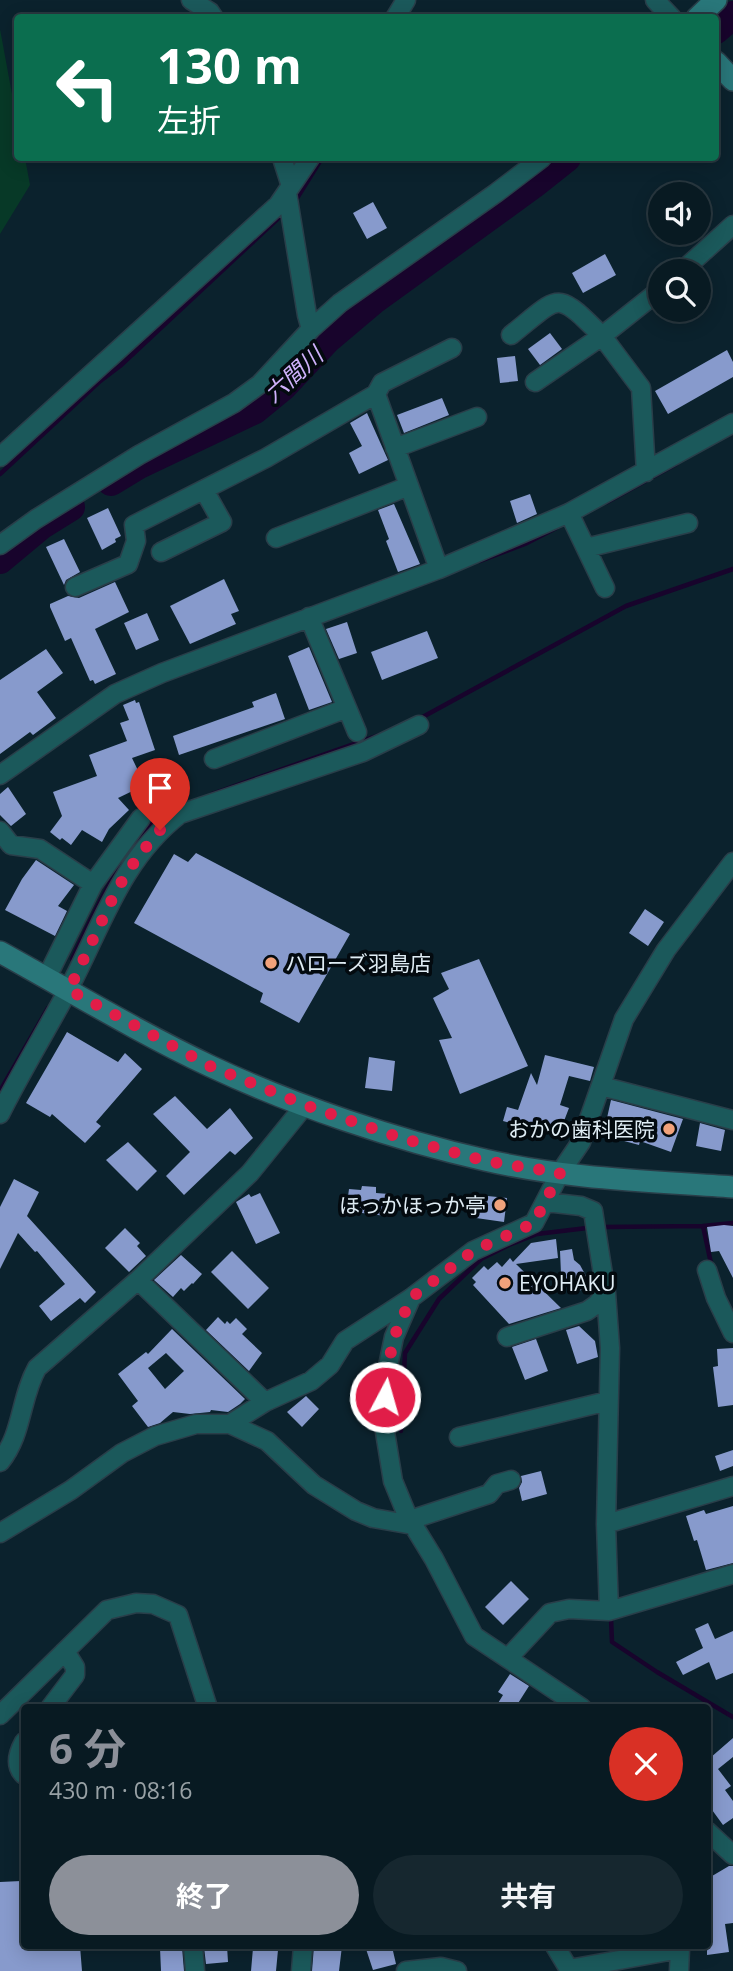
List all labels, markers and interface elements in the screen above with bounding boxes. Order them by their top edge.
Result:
text: 130 m [157,32,302,98]
icon: left [42,42,133,133]
text: 左折 [157,98,221,141]
map controls [648,182,711,322]
button: sound [648,182,711,245]
button: search [648,259,711,322]
water label: 六間川 [257,337,332,409]
pin [130,758,190,830]
icon: arrive [141,769,179,807]
place label: ハローズ羽島店 [285,949,431,977]
marker: ハローズ羽島店 [263,955,279,971]
place label: おかの歯科医院 [508,1115,655,1143]
marker: おかの歯科医院 [661,1121,677,1137]
place label: ほっかほっか亭 [339,1191,486,1219]
marker: ほっかほっか亭 [492,1197,508,1213]
place label: EYOHAKU [519,1269,616,1297]
marker: EYOHAKU [497,1275,513,1291]
position arrow [348,1360,422,1434]
text: 6 分 [49,1719,126,1776]
button: close [609,1727,683,1801]
text: 430 m · 08:16 [49,1774,192,1806]
button: 終了 [49,1855,359,1935]
button: 共有 [373,1855,683,1935]

